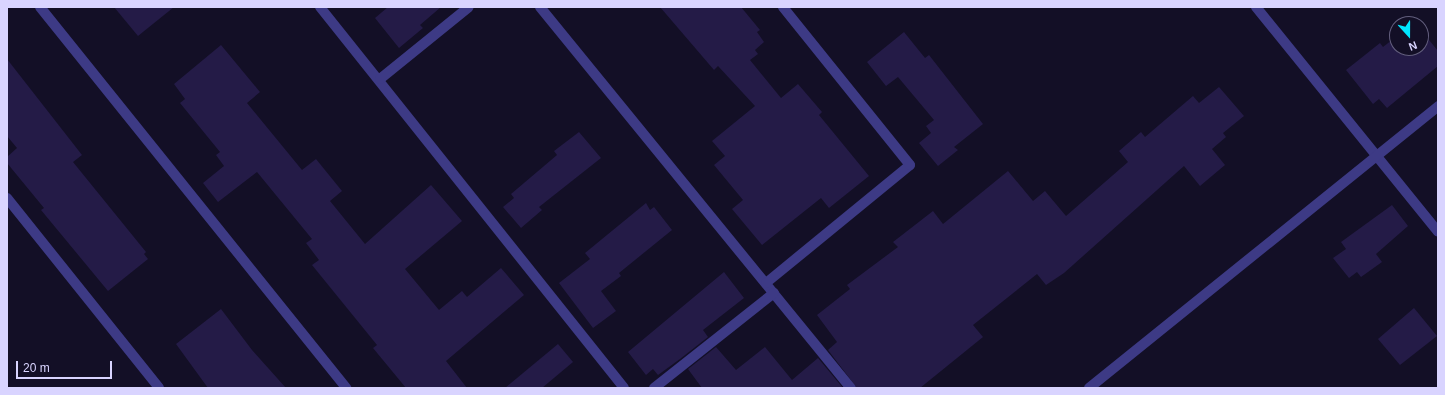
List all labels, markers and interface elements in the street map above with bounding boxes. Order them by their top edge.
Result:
north arrow [1389,16,1429,56]
text: N [1407,39,1419,53]
scale bar [18,353,114,379]
text: 20 m [23,361,50,375]

